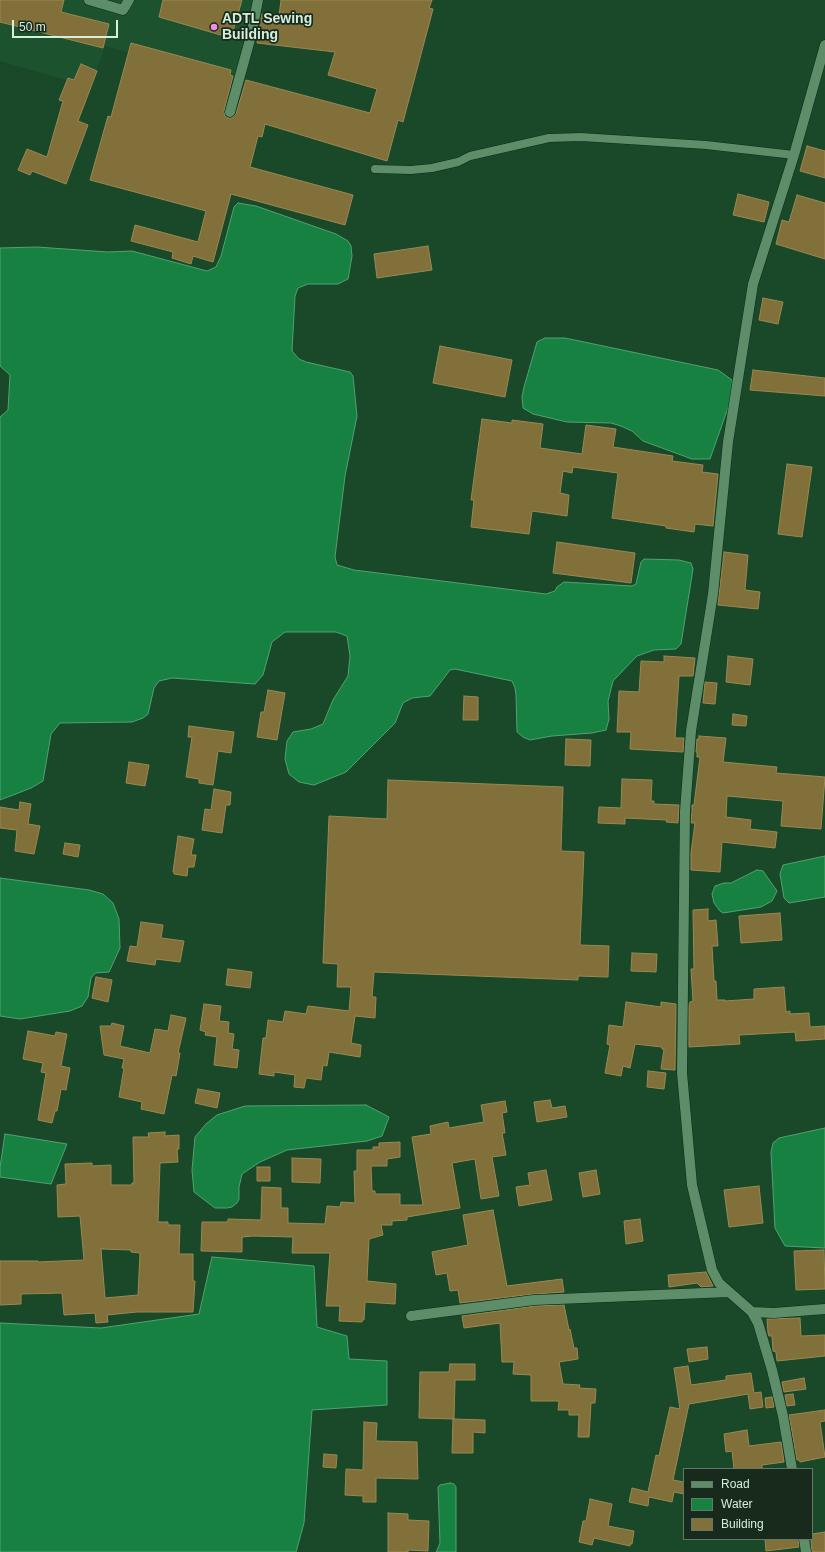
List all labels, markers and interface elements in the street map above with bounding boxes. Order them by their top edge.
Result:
place label: ADTL Sewing Building [222,11,312,44]
scale bar [14,12,120,38]
text: 50 m [19,20,46,34]
marker: ADTL Sewing Building [209,22,219,32]
legend [683,1468,813,1540]
text: Road [721,1477,750,1491]
text: Water [721,1497,753,1511]
text: Building [721,1517,764,1531]

